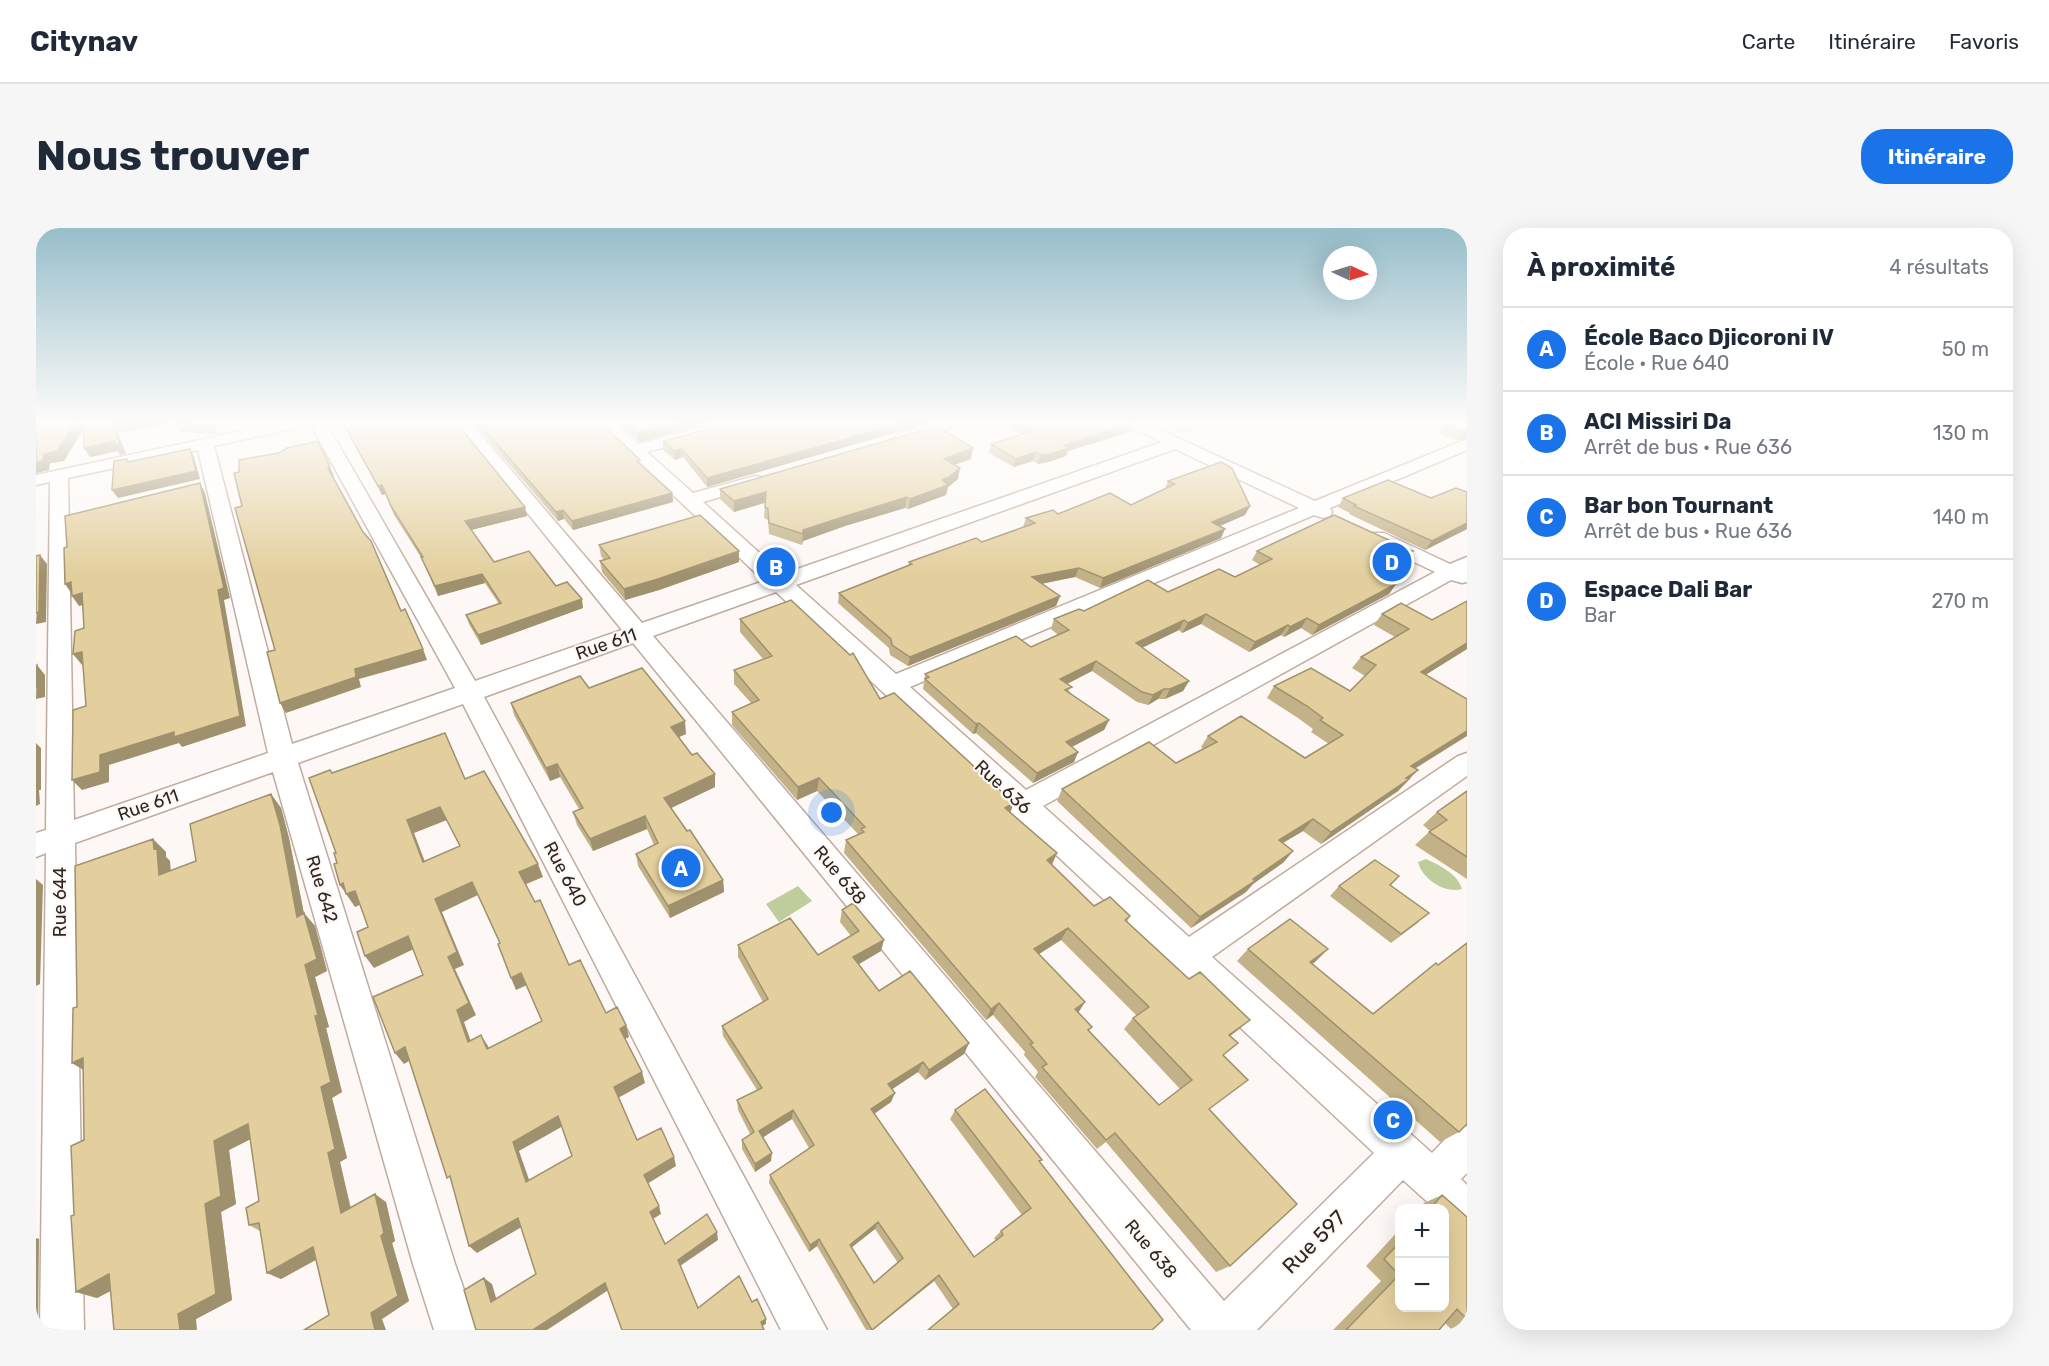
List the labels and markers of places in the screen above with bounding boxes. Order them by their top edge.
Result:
pin: D [1372,540,1412,584]
pin: B [756,544,796,590]
pin: A [662,846,700,890]
pin: C [1374,1098,1412,1142]

